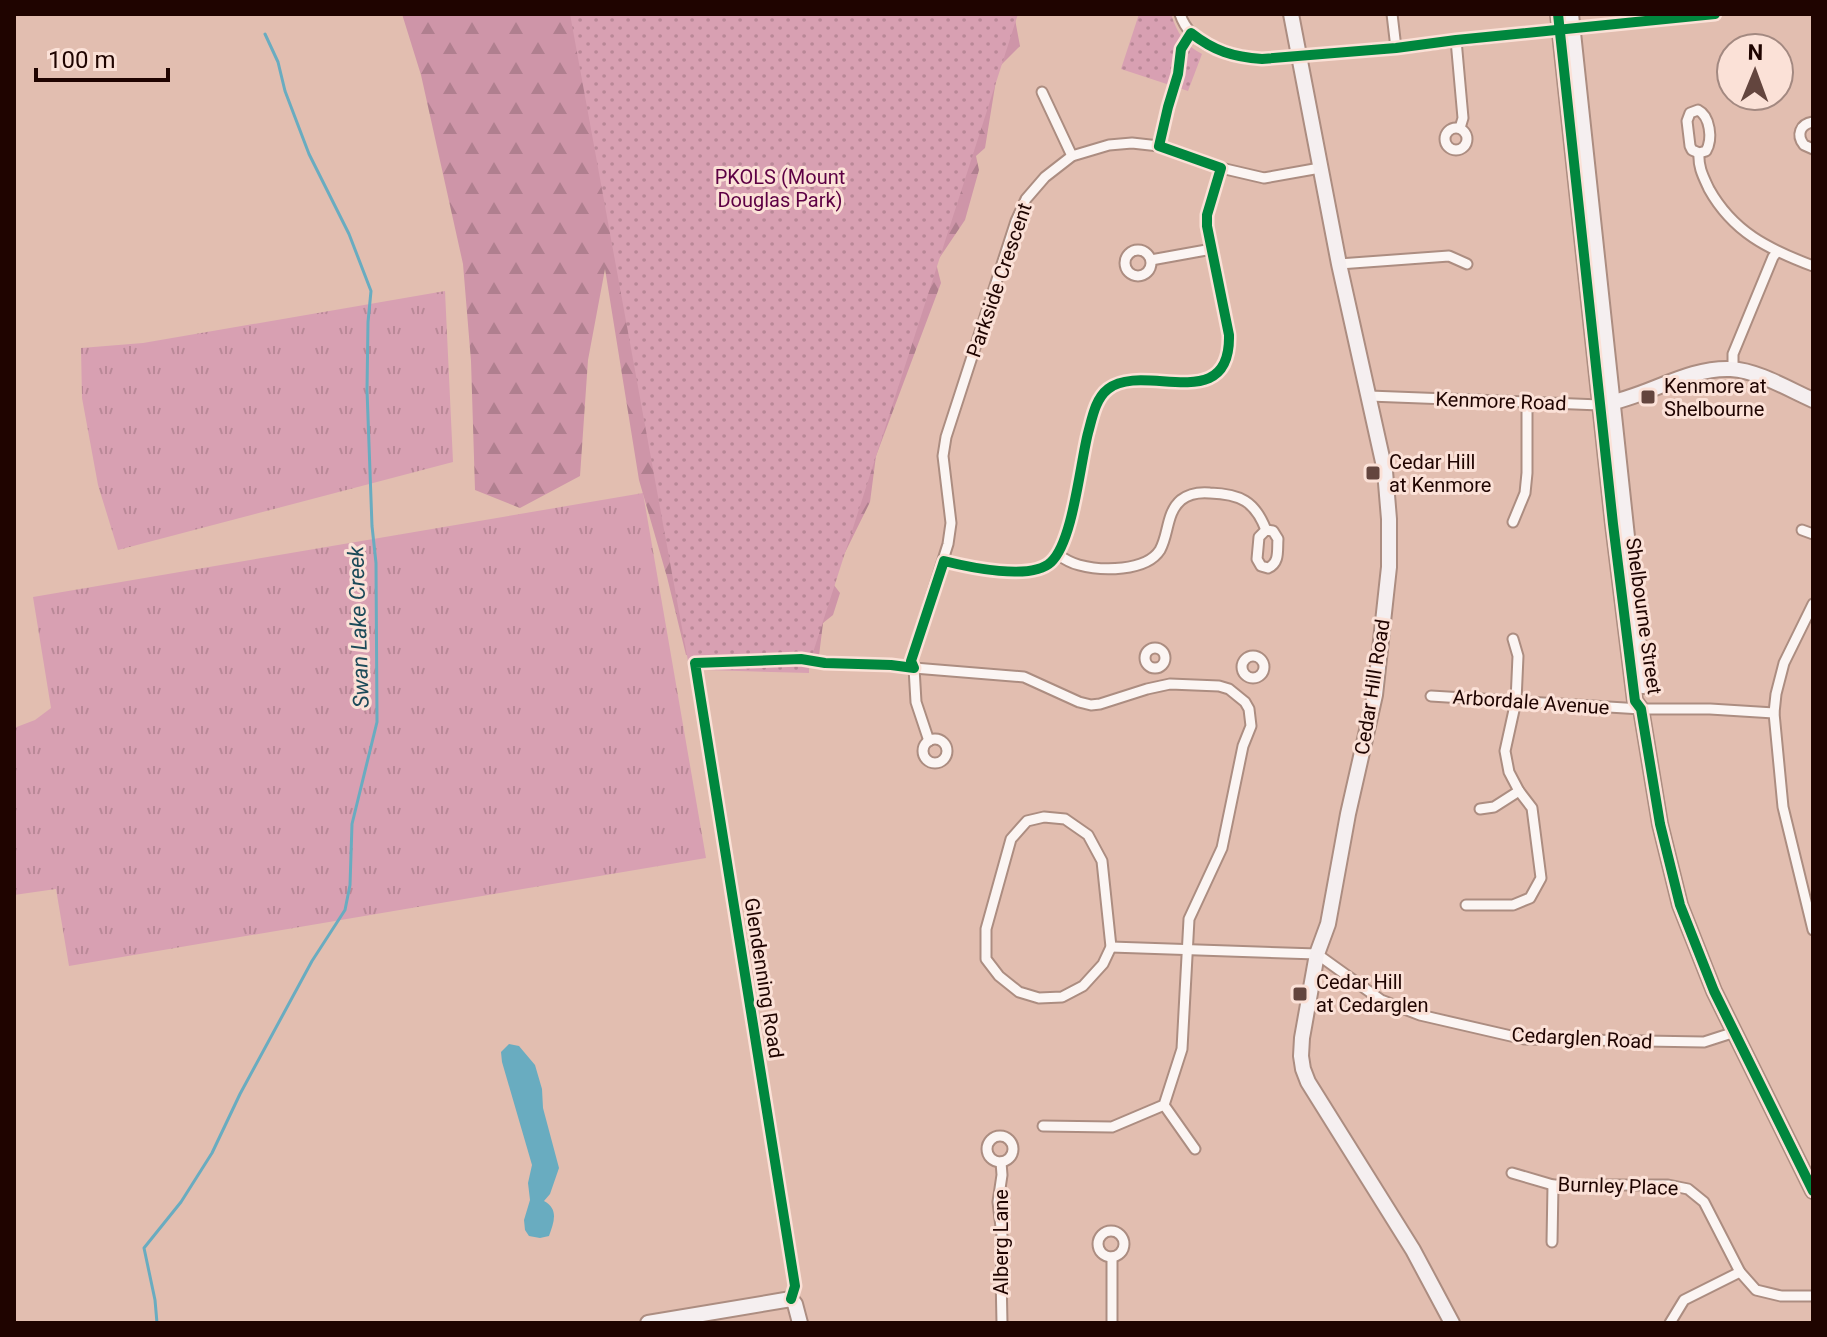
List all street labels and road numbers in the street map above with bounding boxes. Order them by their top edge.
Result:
street label: Parkside Crescent [961,200,1037,360]
street label: Kenmore Road [1435,387,1567,415]
street label: Shelbourne Street [1621,536,1667,696]
street label: Cedar Hill Road [1349,617,1395,757]
street label: Arbordale Avenue [1452,685,1610,719]
street label: Glendenning Road [739,896,789,1060]
street label: Cedarglen Road [1511,1022,1653,1054]
street label: Burnley Place [1557,1172,1679,1200]
street label: Alberg Lane [989,1189,1013,1295]

